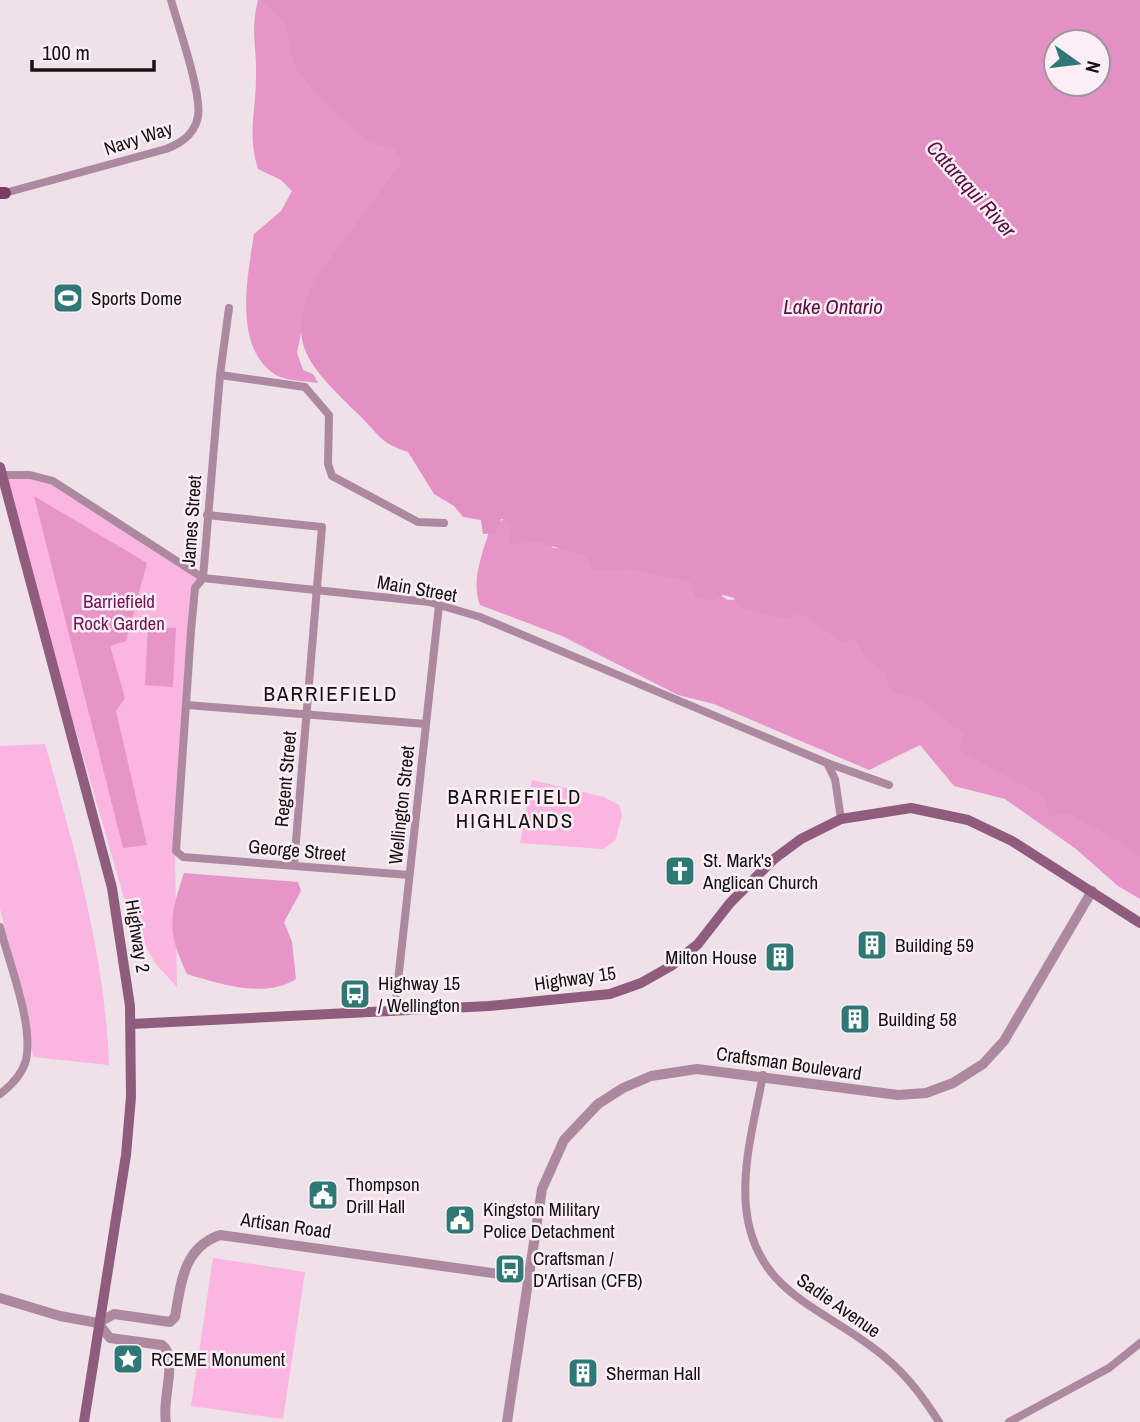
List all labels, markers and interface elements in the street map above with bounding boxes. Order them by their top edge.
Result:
scale bar [32,28,154,72]
north arrow [1042,28,1112,98]
text: 100 m [42,38,90,67]
text: N [1080,59,1107,76]
street label: Navy Way [100,115,176,161]
water label: Cataraqui River [920,134,1024,244]
sports icon: Sports Dome [51,281,85,315]
place label: Sports Dome [91,285,182,311]
water label: Lake Ontario [783,292,883,321]
street label: James Street [175,474,207,568]
street label: Main Street [375,568,460,608]
park label: Barriefield Rock Garden [73,588,165,636]
district label: BARRIEFIELD [264,679,398,708]
street label: Regent Street [268,729,302,828]
street label: Wellington Street [382,744,420,866]
district label: BARRIEFIELD HIGHLANDS [448,782,582,835]
street label: George Street [247,833,348,867]
place label: St. Mark's Anglican Church [702,847,818,895]
church icon: St. Mark's Anglican Church [663,854,697,888]
street label: Highway 2 [119,898,157,974]
building icon: Building 59 [855,928,889,962]
place label: Building 59 [895,932,974,958]
building icon: Milton House [763,940,797,974]
place label: Milton House [665,944,757,970]
street label: Highway 15 [532,959,618,997]
place label: Highway 15 / Wellington [378,970,461,1018]
bus stop icon: Highway 15 / Wellington [338,977,372,1011]
building icon: Building 58 [838,1002,872,1036]
place label: Building 58 [878,1006,957,1032]
street label: Craftsman Boulevard [715,1040,863,1086]
place label: Thompson Drill Hall [346,1171,420,1219]
public building icon: Thompson Drill Hall [306,1178,340,1212]
place label: Kingston Military Police Detachment [483,1196,615,1244]
public building icon: Kingston Military Police Detachment [443,1203,477,1237]
street label: Artisan Road [238,1206,333,1244]
place label: Craftsman / D'Artisan (CFB) [533,1245,642,1293]
bus stop icon: Craftsman / D'Artisan (CFB) [493,1252,527,1286]
street label: Sadie Avenue [792,1267,886,1343]
place icon: RCEME Monument [111,1342,145,1376]
place label: RCEME Monument [151,1346,286,1372]
building icon: Sherman Hall [566,1356,600,1390]
place label: Sherman Hall [606,1360,700,1386]

